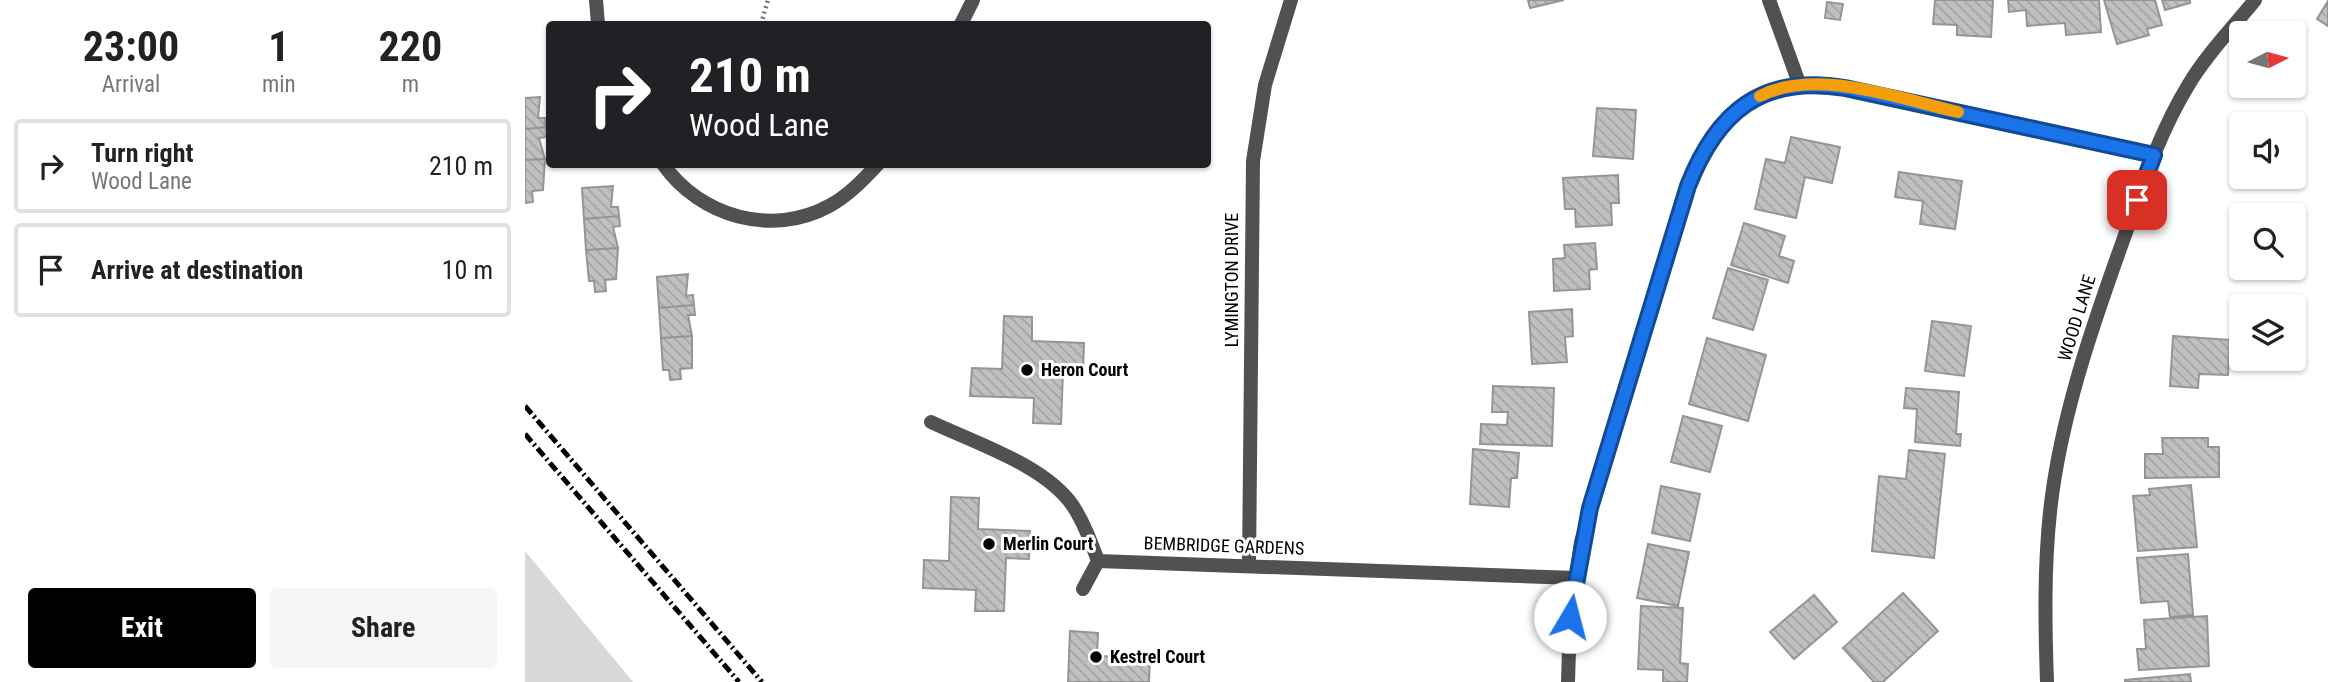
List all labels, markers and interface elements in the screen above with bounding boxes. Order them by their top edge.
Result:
north arrow [2229,21,2307,98]
map controls [2229,21,2306,371]
text: 23:00 [83,22,179,71]
text: 1 [268,22,289,71]
text: 220 [378,22,442,71]
text: 210 m [689,47,811,104]
icon: right [574,49,665,140]
text: Arrival [102,71,160,98]
text: min [262,71,296,98]
text: m [402,71,419,98]
text: Wood Lane [689,106,829,144]
button: sound [2229,112,2306,189]
text: Turn right [91,138,193,168]
icon: right [32,147,70,185]
text: 210 m [429,151,493,181]
text: Wood Lane [91,168,192,195]
pin [2107,170,2167,230]
icon: arrive [2118,181,2156,219]
button: search [2229,203,2306,280]
street label: LYMINGTON DRIVE [1221,213,1242,347]
icon: arrive [32,251,70,289]
text: Arrive at destination [91,255,303,285]
text: 10 m [442,255,493,285]
street label: WOOD LANE [2053,272,2100,363]
button: layers [2229,294,2306,371]
place label: Heron Court [1041,359,1129,380]
marker: Heron Court [1019,362,1035,378]
street label: BEMBRIDGE GARDENS [1143,532,1305,559]
place label: Merlin Court [1003,533,1094,554]
marker: Merlin Court [981,536,997,552]
position arrow [1533,580,1607,654]
button: Exit [28,588,256,668]
button: Share [270,588,497,668]
place label: Kestrel Court [1110,646,1206,667]
marker: Kestrel Court [1088,649,1104,665]

